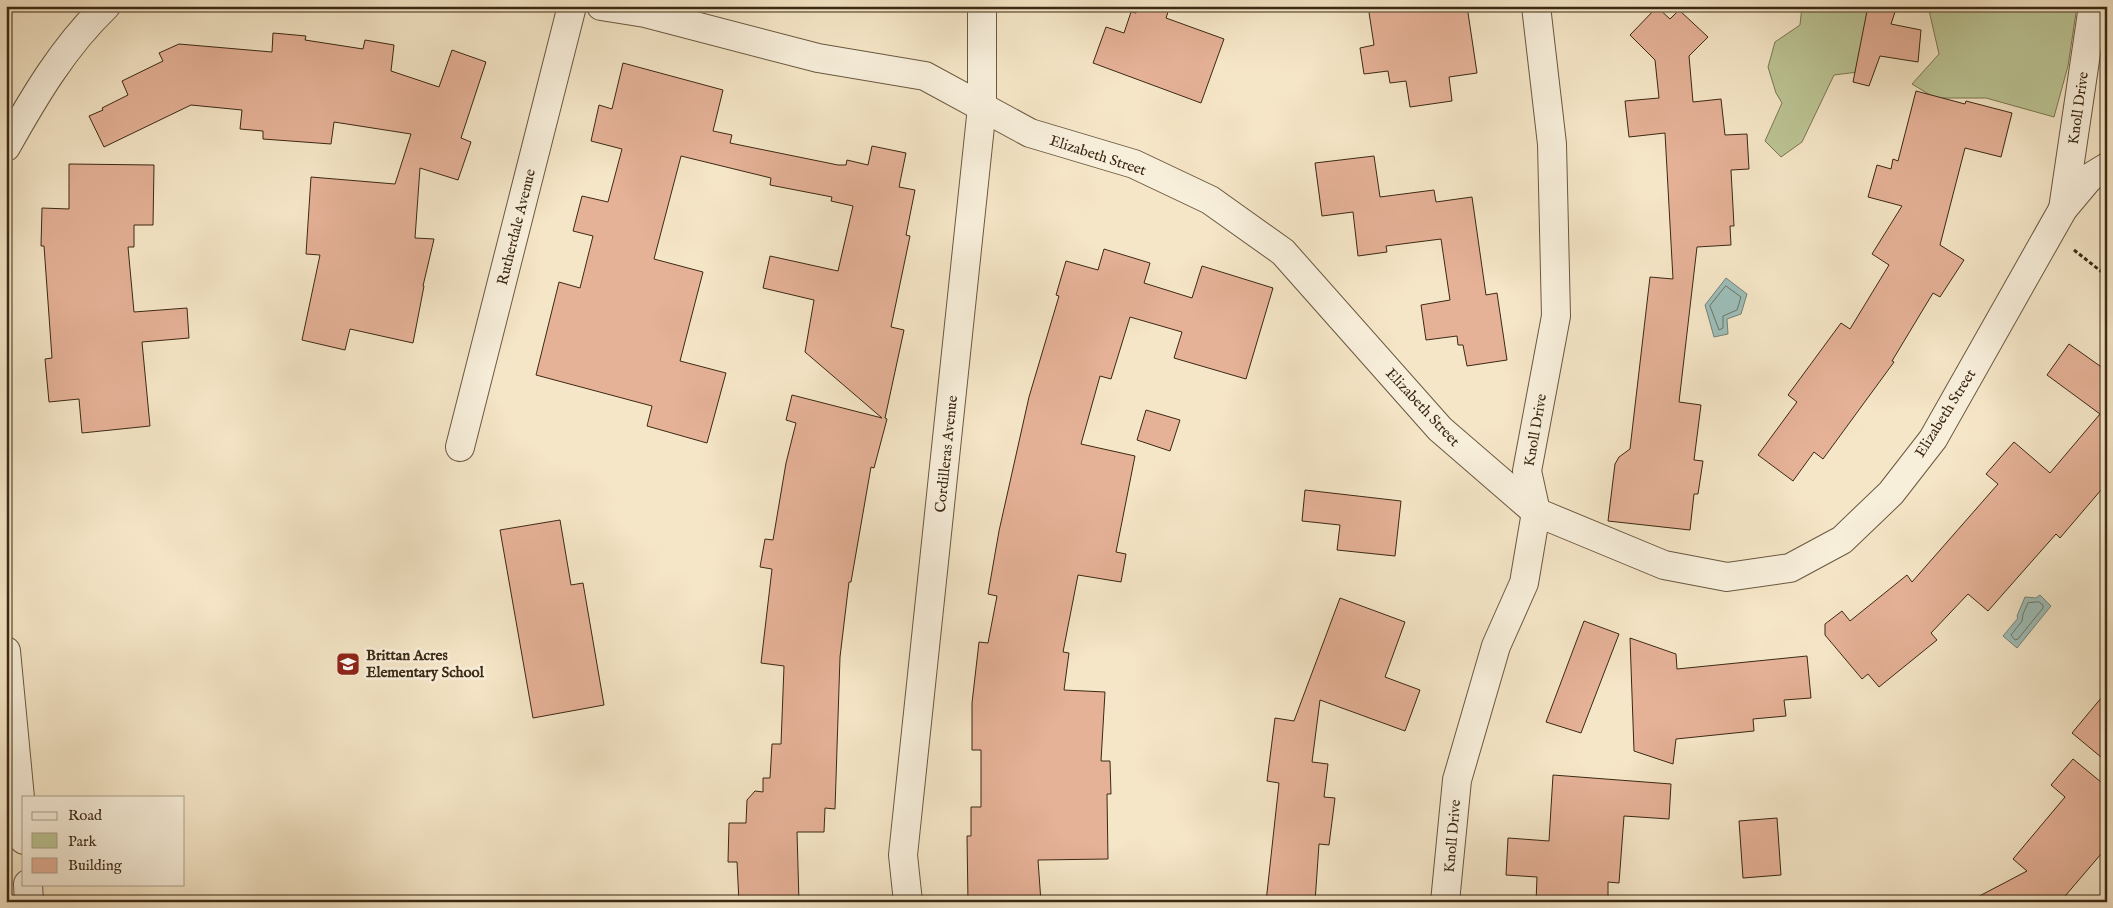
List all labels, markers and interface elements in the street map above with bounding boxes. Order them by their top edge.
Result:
street label: Knoll Drive [2064,70,2093,146]
street label: Elizabeth Street [1047,131,1149,180]
street label: Rutherdale Avenue [493,167,540,287]
street label: Elizabeth Street [1381,364,1464,451]
street label: Elizabeth Street [1911,366,1980,461]
street label: Knoll Drive [1520,392,1551,468]
street label: Cordilleras Avenue [931,394,962,514]
place label: Brittan Acres Elementary School [366,646,485,682]
school or university icon: Brittan Acres Elementary School [335,651,361,677]
legend [22,796,185,886]
street label: Knoll Drive [1440,799,1465,873]
text: Road [68,806,103,825]
text: Park [68,832,98,851]
text: Building [68,856,123,875]

